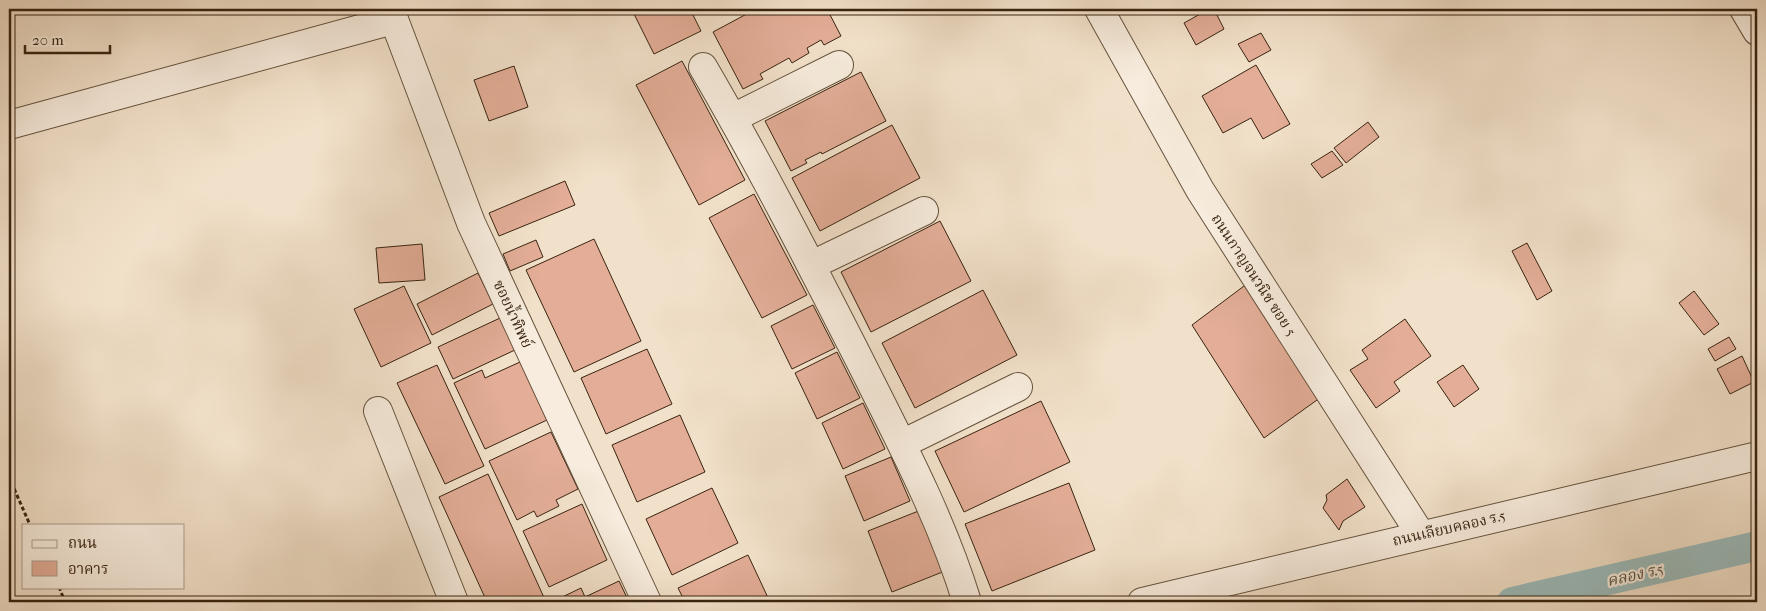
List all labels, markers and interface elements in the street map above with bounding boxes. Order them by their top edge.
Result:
scale bar [25,22,110,54]
text: 20 m [32,31,64,49]
street label: ถนนกาญจนวนิช ซอย 5 [1208,210,1300,340]
street label: ซอยน้ำทิพย์ [489,276,538,351]
street label: ถนนเลียบคลอง ร.5 [1391,506,1507,550]
legend [22,524,185,588]
text: ถนน [68,534,97,552]
water label: คลอง ร.5 [1605,559,1665,590]
text: อาคาร [68,560,108,578]

